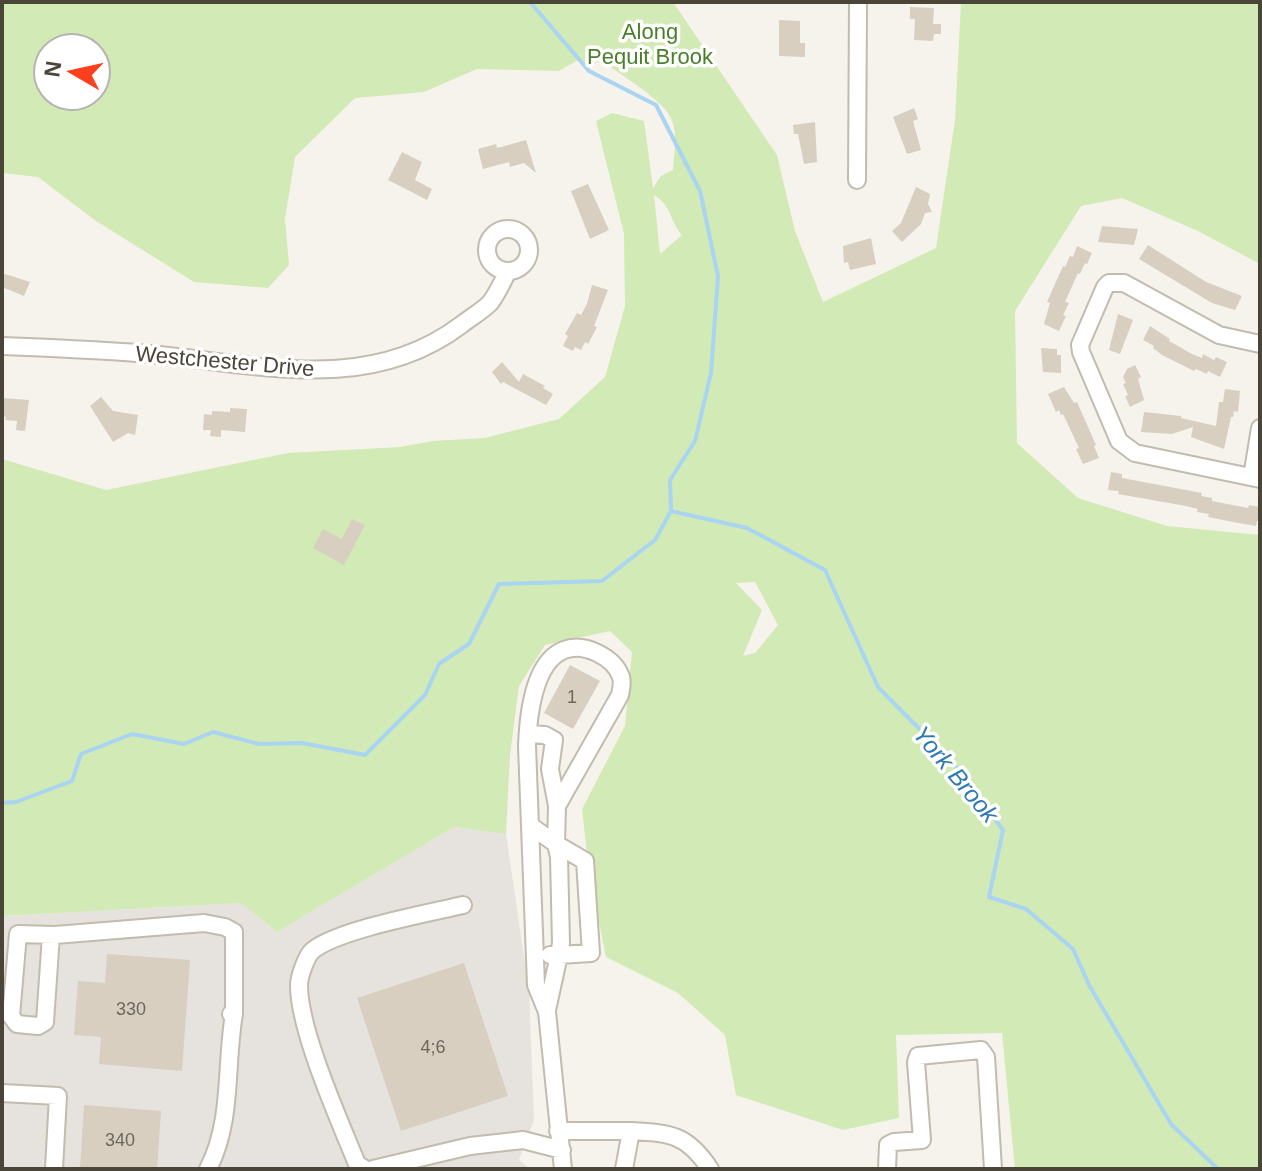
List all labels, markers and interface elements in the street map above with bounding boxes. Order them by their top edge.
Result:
park label: Along Pequit Brook [587,19,714,69]
north arrow [32,32,112,112]
text: N [39,59,66,79]
street label: Westchester Drive [135,341,315,381]
house number: 1 [567,687,577,707]
water label: York Brook [908,720,1005,829]
house number: 330 [116,999,146,1019]
house number: 4;6 [420,1037,446,1057]
house number: 340 [105,1130,135,1150]

